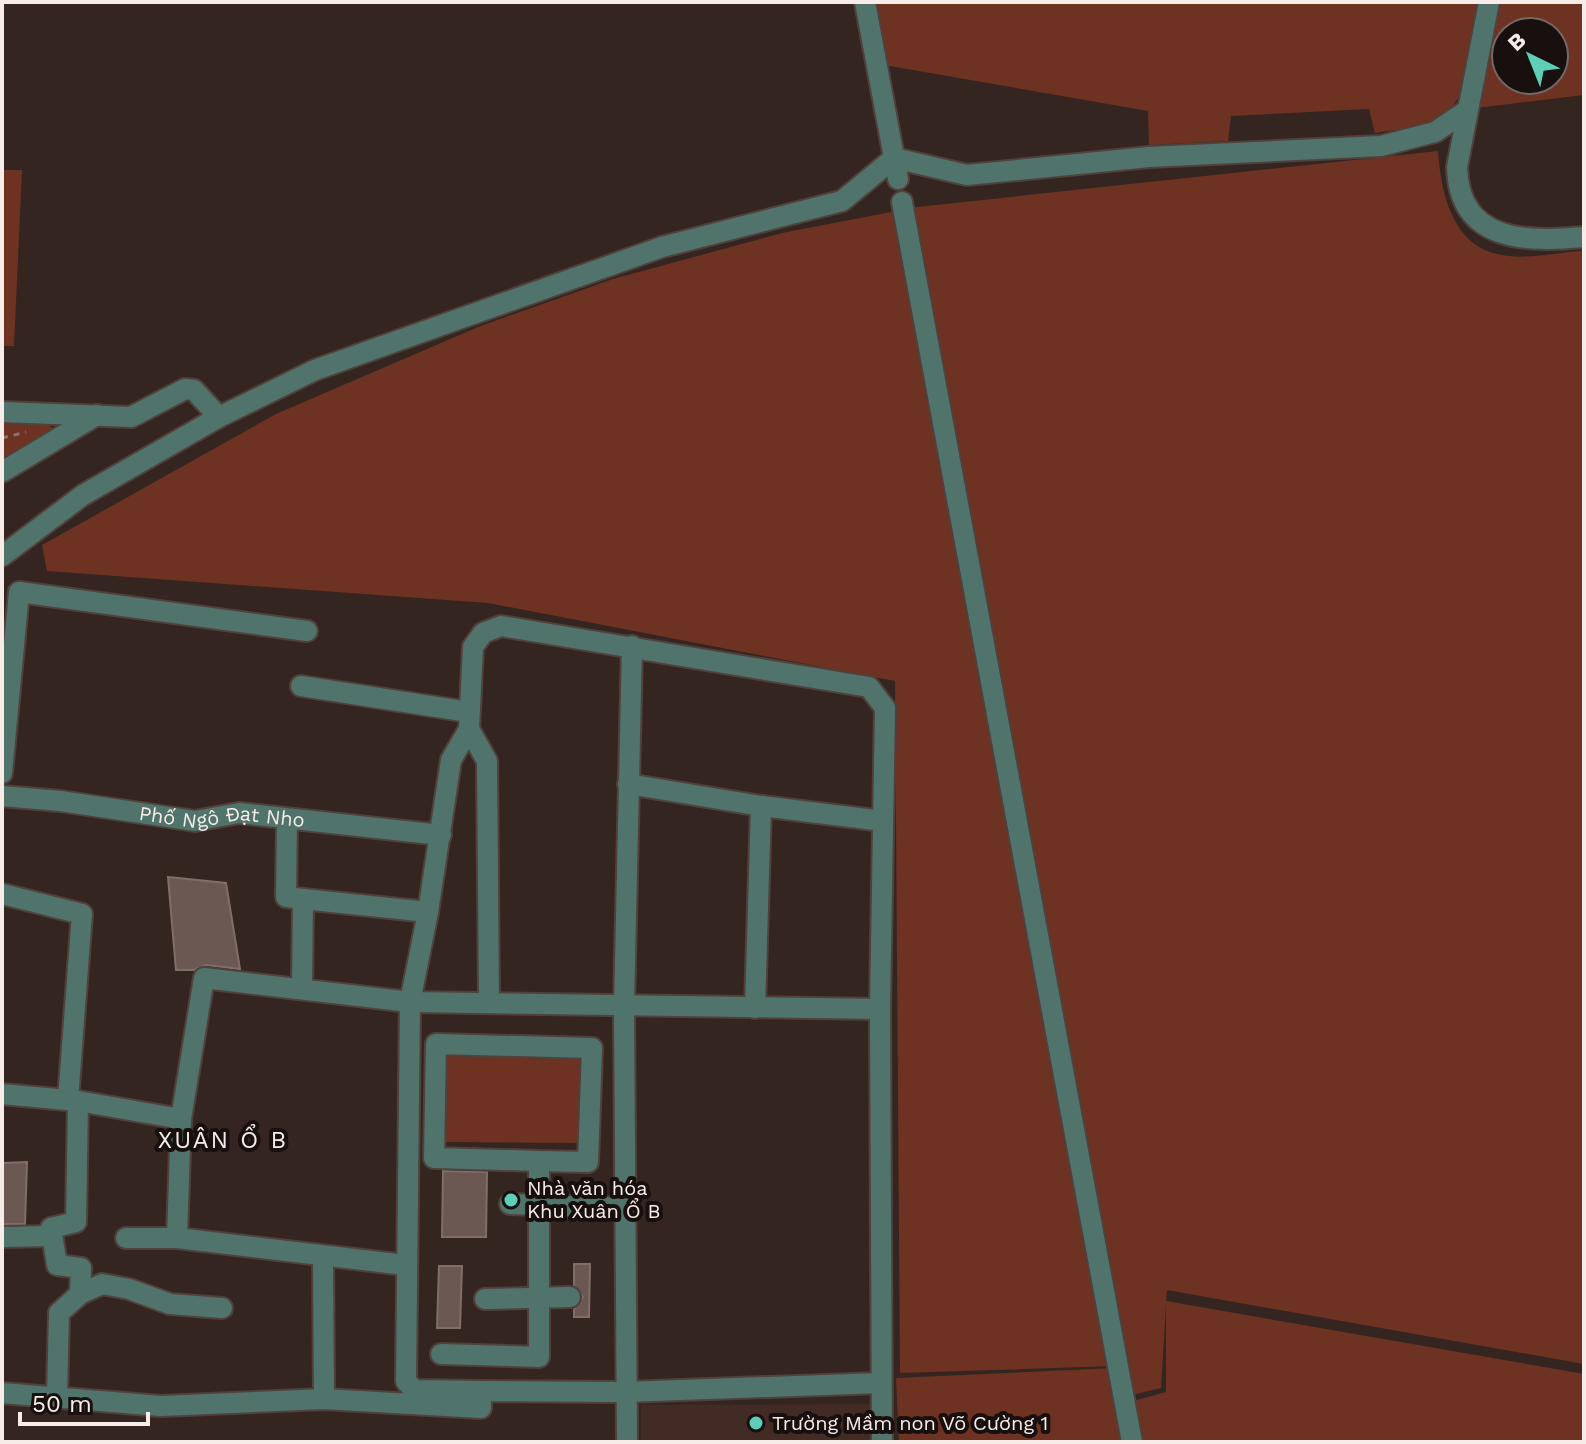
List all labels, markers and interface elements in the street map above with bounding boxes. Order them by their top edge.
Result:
north arrow [1490,16,1570,96]
text: B [1503,27,1531,56]
street label: Phố Ngô Đạt Nho [138,801,306,833]
district label: XUÂN Ổ B [158,1123,288,1154]
place label: Nhà văn hóa Khu Xuân Ổ B [527,1176,661,1223]
marker: Nhà văn hóa Khu Xuân Ổ B [502,1191,520,1209]
scale bar [20,1376,148,1426]
text: 50 m [32,1390,92,1418]
place label: Trường Mầm non Võ Cường 1 [772,1411,1048,1435]
marker: Trường Mầm non Võ Cường 1 [747,1414,765,1432]

